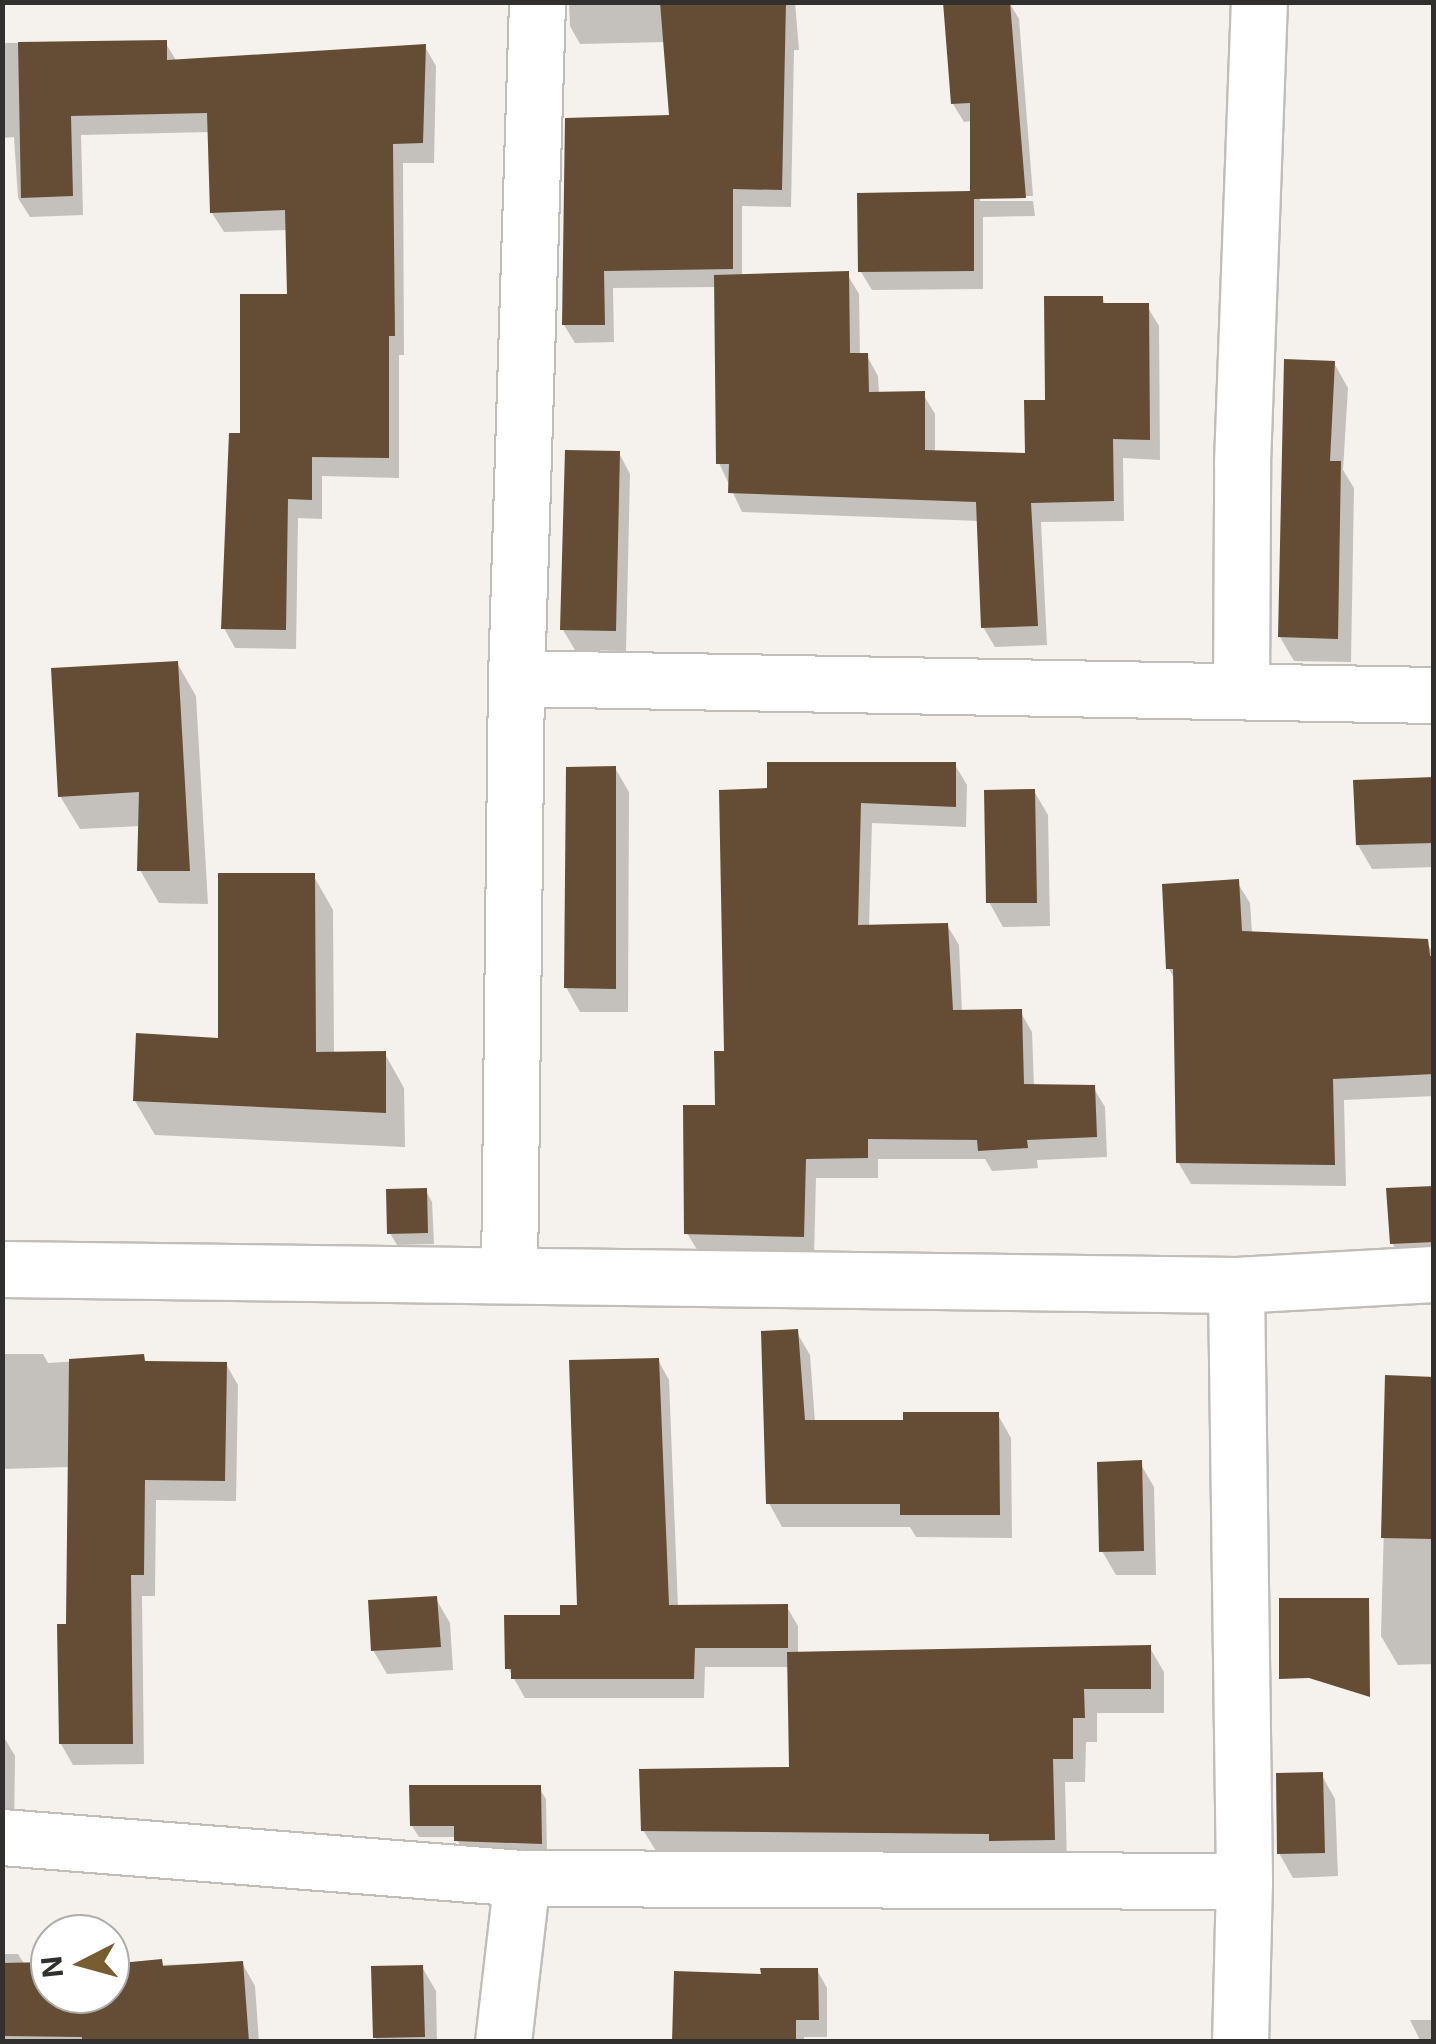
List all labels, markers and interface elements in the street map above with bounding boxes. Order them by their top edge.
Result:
north arrow [30,1914,130,2014]
text: N [34,1955,70,1979]

